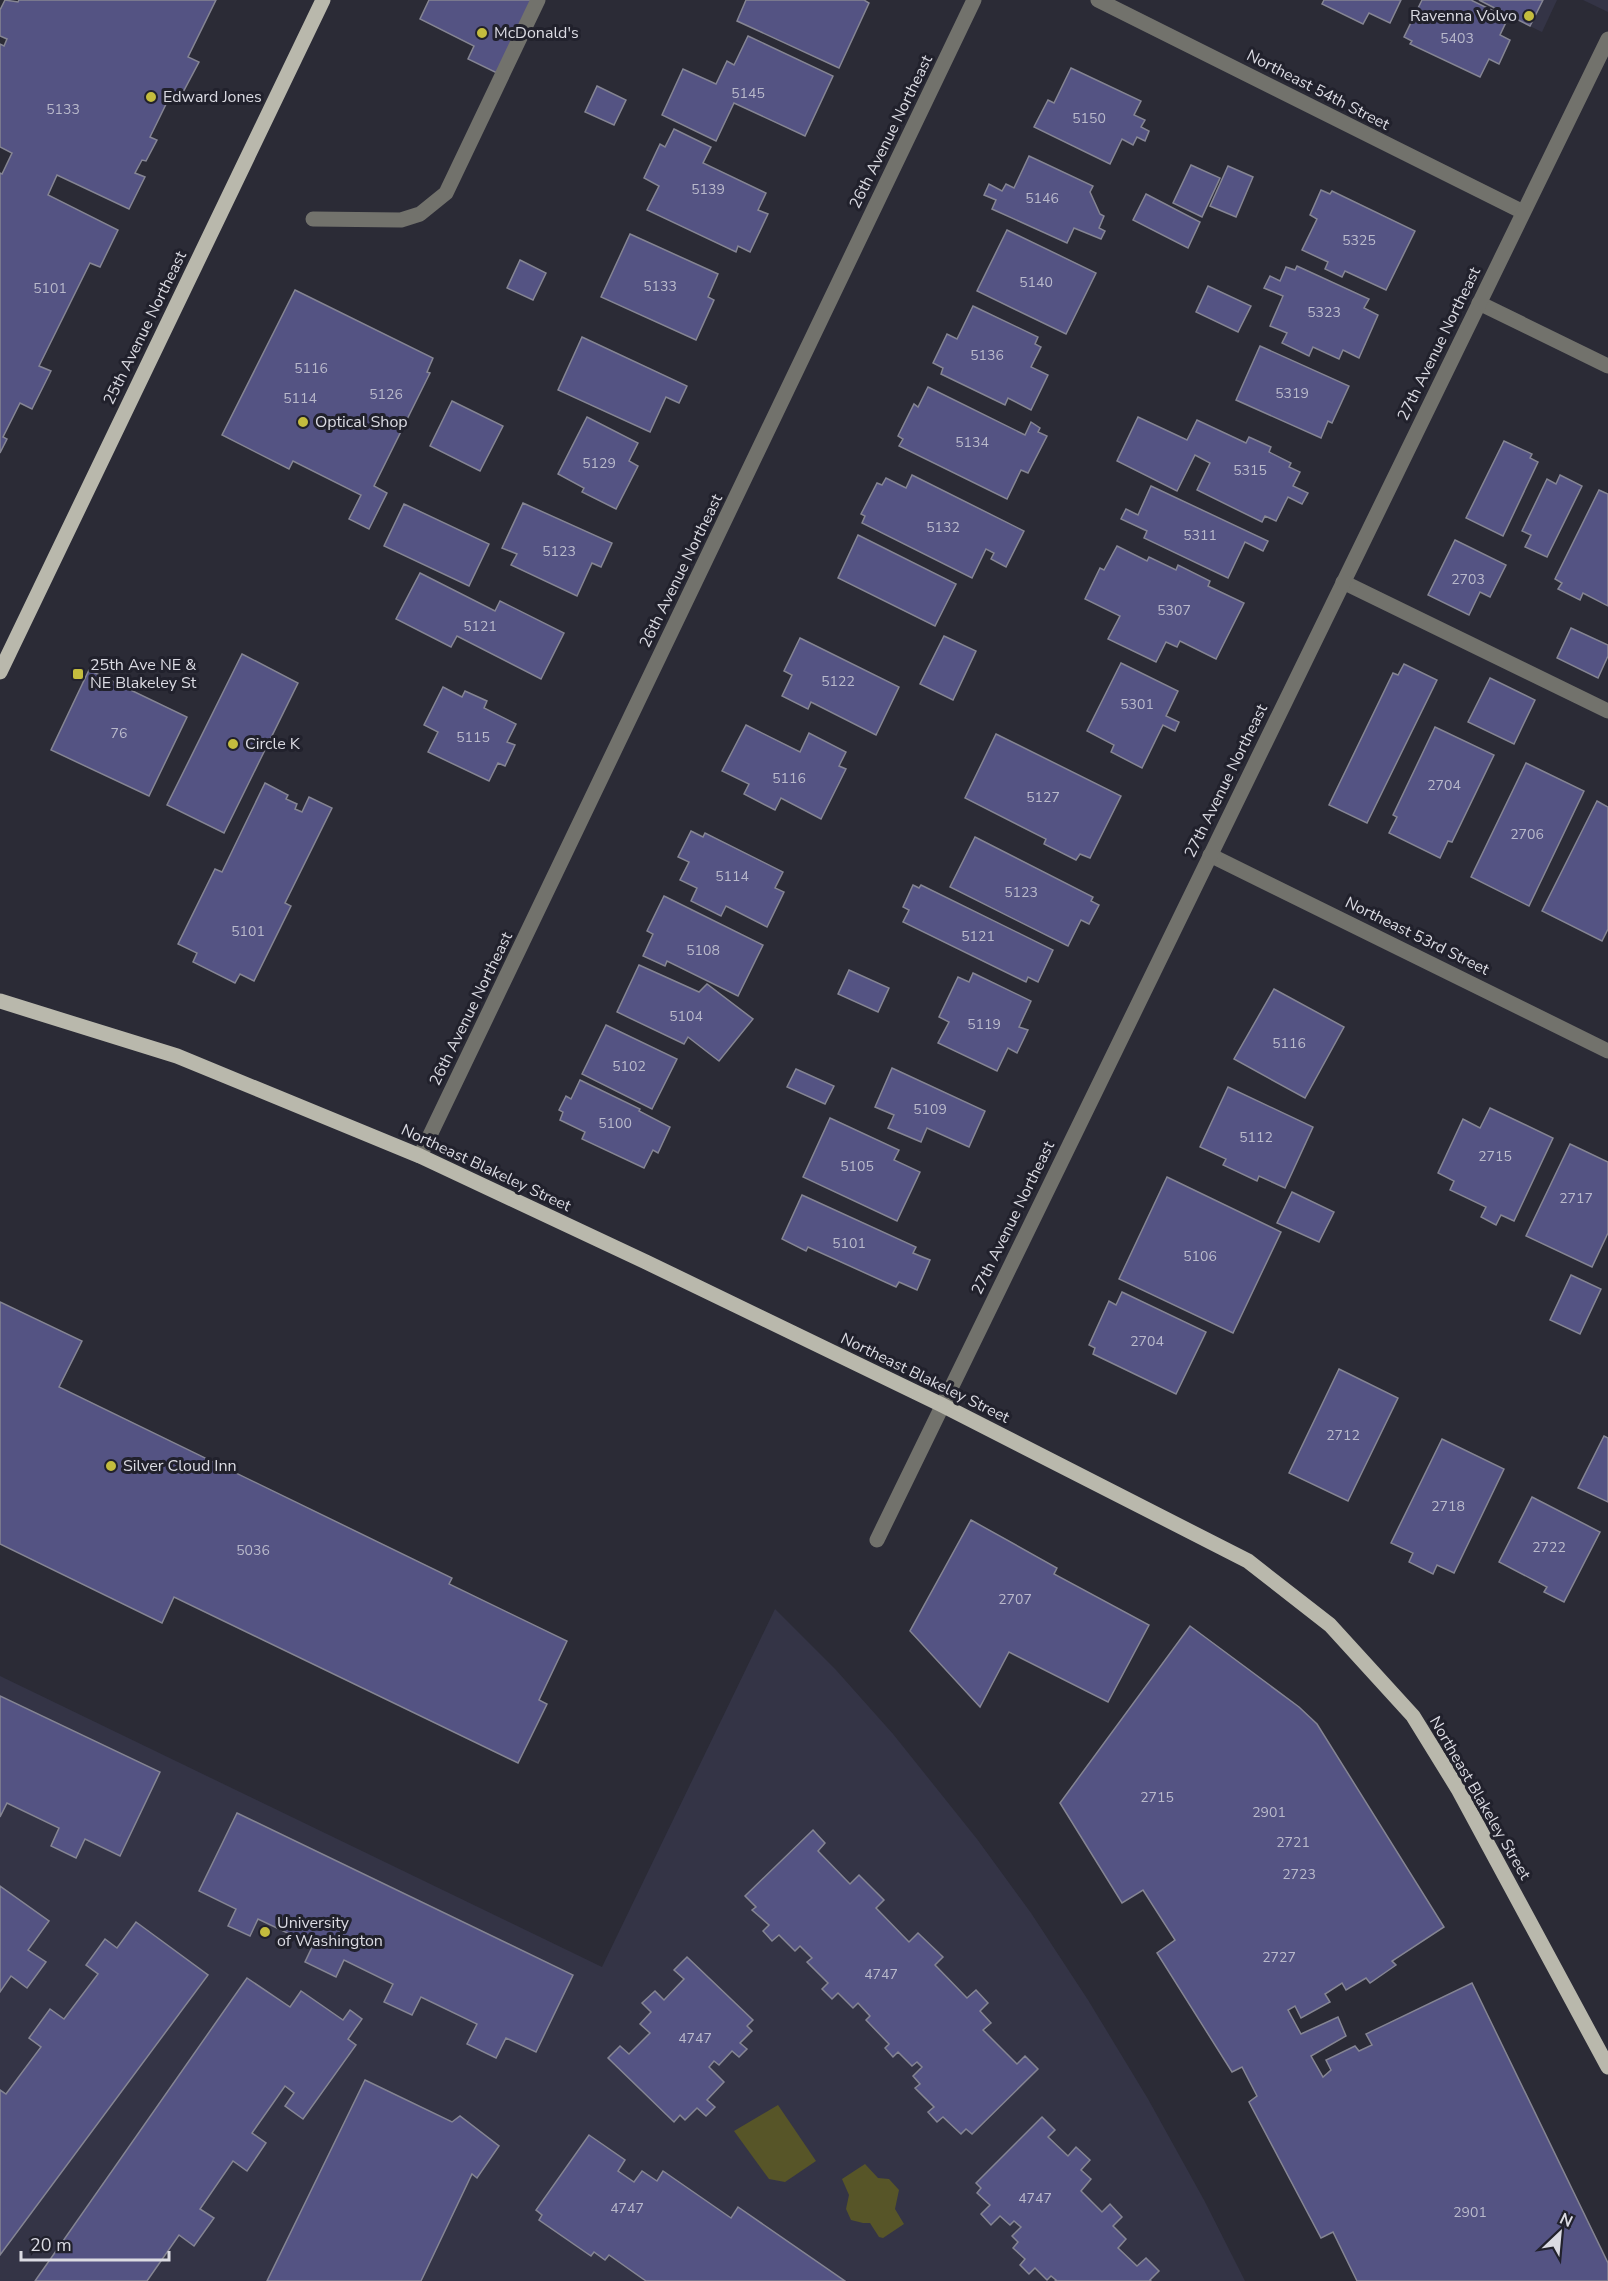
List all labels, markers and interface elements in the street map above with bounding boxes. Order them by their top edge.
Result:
place label: Ravenna Volvo [1410,5,1517,27]
marker: Ravenna Volvo [1522,9,1536,23]
place label: McDonald's [494,22,579,44]
marker: McDonald's [475,26,489,40]
house number: 5403 [1440,29,1474,48]
street label: Northeast 54th Street [1243,44,1394,136]
street label: 26th Avenue Northeast [844,51,938,212]
house number: 5145 [731,84,765,103]
place label: Edward Jones [163,86,262,108]
marker: Edward Jones [144,90,158,104]
house number: 5133 [46,100,80,119]
house number: 5150 [1072,109,1106,128]
house number: 5139 [691,180,725,199]
house number: 5146 [1025,189,1059,208]
house number: 5325 [1342,231,1376,250]
street label: 25th Avenue Northeast [98,247,192,408]
street label: 27th Avenue Northeast [1392,263,1486,424]
house number: 5140 [1019,273,1053,292]
house number: 5133 [643,277,677,296]
house number: 5101 [33,279,67,298]
house number: 5323 [1307,303,1341,322]
house number: 5136 [970,346,1004,365]
house number: 5116 [294,359,328,378]
house number: 5319 [1275,384,1309,403]
house number: 5126 [369,385,403,404]
house number: 5114 [283,389,317,408]
place label: Optical Shop [315,411,408,433]
marker: Optical Shop [296,415,310,429]
house number: 5134 [955,433,989,452]
house number: 5129 [582,454,616,473]
house number: 5315 [1233,461,1267,480]
street label: 26th Avenue Northeast [634,490,728,651]
house number: 5132 [926,518,960,537]
house number: 5311 [1183,526,1217,545]
house number: 5123 [542,542,576,561]
house number: 2703 [1451,570,1485,589]
house number: 5307 [1157,601,1191,620]
house number: 5121 [463,617,497,636]
place label: 25th Ave NE & NE Blakeley St [90,654,197,694]
marker: 25th Ave NE & NE Blakeley St [71,667,85,681]
house number: 5122 [821,672,855,691]
house number: 5301 [1120,695,1154,714]
street label: 27th Avenue Northeast [1179,700,1273,861]
house number: 76 [111,724,127,743]
house number: 5115 [456,728,490,747]
place label: Circle K [245,733,301,755]
marker: Circle K [226,737,240,751]
house number: 5116 [772,769,806,788]
house number: 2704 [1427,776,1461,795]
house number: 5127 [1026,788,1060,807]
house number: 2706 [1510,825,1544,844]
house number: 5114 [715,867,749,886]
house number: 5123 [1004,883,1038,902]
street label: Northeast 53rd Street [1341,892,1493,981]
house number: 5101 [231,922,265,941]
house number: 5121 [961,927,995,946]
street label: 26th Avenue Northeast [424,928,518,1089]
house number: 5108 [686,941,720,960]
house number: 5104 [669,1007,703,1026]
house number: 5119 [967,1015,1001,1034]
house number: 5116 [1272,1034,1306,1053]
house number: 5102 [612,1057,646,1076]
house number: 5109 [913,1100,947,1119]
house number: 5100 [598,1114,632,1133]
street label: Northeast Blakeley Street [397,1119,575,1217]
house number: 5112 [1239,1128,1273,1147]
street label: 27th Avenue Northeast [966,1137,1060,1298]
house number: 2715 [1478,1147,1512,1166]
house number: 5105 [840,1157,874,1176]
house number: 2717 [1559,1189,1593,1208]
house number: 5101 [832,1234,866,1253]
house number: 5106 [1183,1247,1217,1266]
street label: Northeast Blakeley Street [837,1327,1013,1429]
house number: 2704 [1130,1332,1164,1351]
house number: 2712 [1326,1426,1360,1445]
place label: Silver Cloud Inn [123,1455,237,1477]
marker: Silver Cloud Inn [104,1459,118,1473]
house number: 2718 [1431,1497,1465,1516]
house number: 2722 [1532,1538,1566,1557]
house number: 5036 [236,1541,270,1560]
house number: 2707 [998,1590,1032,1609]
street label: Northeast Blakeley Street [1424,1712,1536,1884]
house number: 2715 [1140,1788,1174,1807]
house number: 2901 [1252,1803,1286,1822]
house number: 2721 [1276,1833,1310,1852]
house number: 2723 [1282,1865,1316,1884]
place label: University of Washington [277,1912,383,1952]
marker: University of Washington [258,1925,272,1939]
house number: 2727 [1262,1948,1296,1967]
house number: 4747 [864,1965,898,1984]
house number: 4747 [678,2029,712,2048]
house number: 4747 [1018,2189,1052,2208]
house number: 4747 [610,2199,644,2218]
house number: 2901 [1453,2203,1487,2222]
north arrow [1530,2203,1590,2263]
text: N [1556,2208,1576,2233]
scale bar [21,2224,170,2262]
text: 20 m [30,2233,72,2257]

